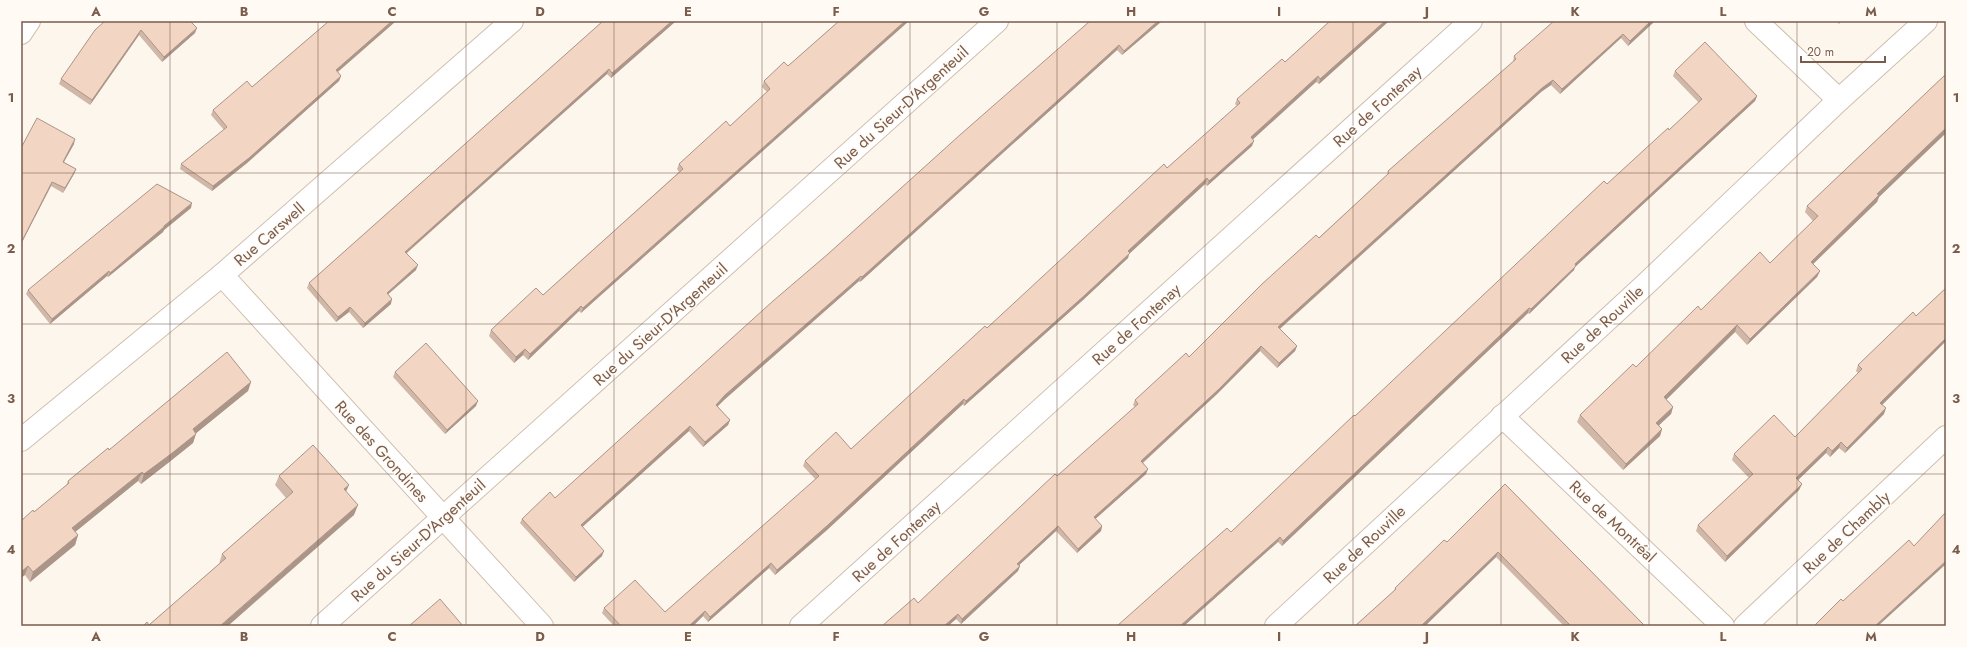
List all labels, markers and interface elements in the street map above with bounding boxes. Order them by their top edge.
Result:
text: A [90,2,101,21]
text: B [240,2,249,21]
text: C [387,2,397,21]
text: D [535,2,545,21]
text: E [684,2,692,21]
text: F [832,2,840,21]
text: G [979,2,990,21]
text: H [1126,2,1136,21]
text: I [1277,2,1281,21]
text: J [1422,2,1429,21]
text: K [1570,2,1580,21]
text: L [1720,2,1727,21]
text: M [1865,2,1877,21]
scale bar [1801,38,1885,64]
street label: Rue du Sieur-D'Argenteuil [829,41,974,174]
text: 20 m [1807,43,1834,61]
street label: Rue de Fontenay [1328,60,1427,153]
text: 1 [8,88,14,107]
text: 1 [1953,88,1959,107]
street label: Rue Carswell [229,197,310,272]
text: 2 [7,239,15,258]
text: 2 [1952,239,1960,258]
street label: Rue du Sieur-D'Argenteuil [588,258,733,391]
street label: Rue de Fontenay [1087,278,1186,371]
street label: Rue de Rouville [1556,280,1649,369]
text: 3 [7,389,15,408]
text: 3 [1952,389,1960,408]
street label: Rue des Grondines [330,395,434,507]
street label: Rue du Sieur-D'Argenteuil [346,474,491,607]
street label: Rue de Montréal [1564,475,1661,568]
street label: Rue de Chambly [1798,485,1896,579]
street label: Rue de Fontenay [847,495,946,588]
street label: Rue de Rouville [1318,500,1411,589]
text: 4 [6,540,16,559]
text: 4 [1951,540,1961,559]
text: A [90,627,101,646]
text: B [240,627,249,646]
text: C [387,627,397,646]
text: D [535,627,545,646]
text: E [684,627,692,646]
text: F [832,627,840,646]
text: G [979,627,990,646]
text: H [1126,627,1136,646]
text: I [1277,627,1281,646]
text: J [1422,627,1429,646]
text: K [1570,627,1580,646]
text: L [1720,627,1727,646]
text: M [1865,627,1877,646]

